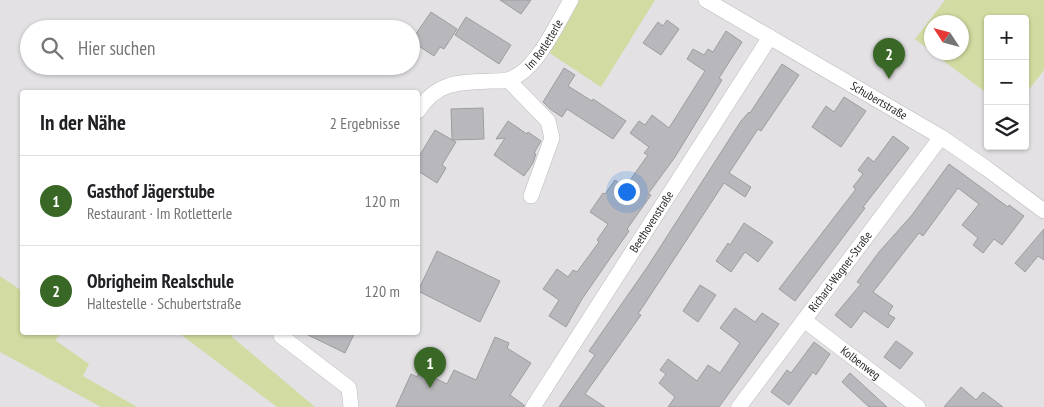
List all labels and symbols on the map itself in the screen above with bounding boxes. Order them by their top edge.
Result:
north arrow [924,15,969,60]
street label: Im Rotletterle [522,17,566,73]
pin: 2 [873,38,905,79]
street label: Schubertstraße [848,78,910,123]
your location [614,179,640,205]
street label: Beethovenstraße [626,188,677,255]
street label: Richard-Wagner-Straße [805,228,875,315]
street label: Kolbenweg [838,343,884,383]
pin: 1 [414,347,446,388]

